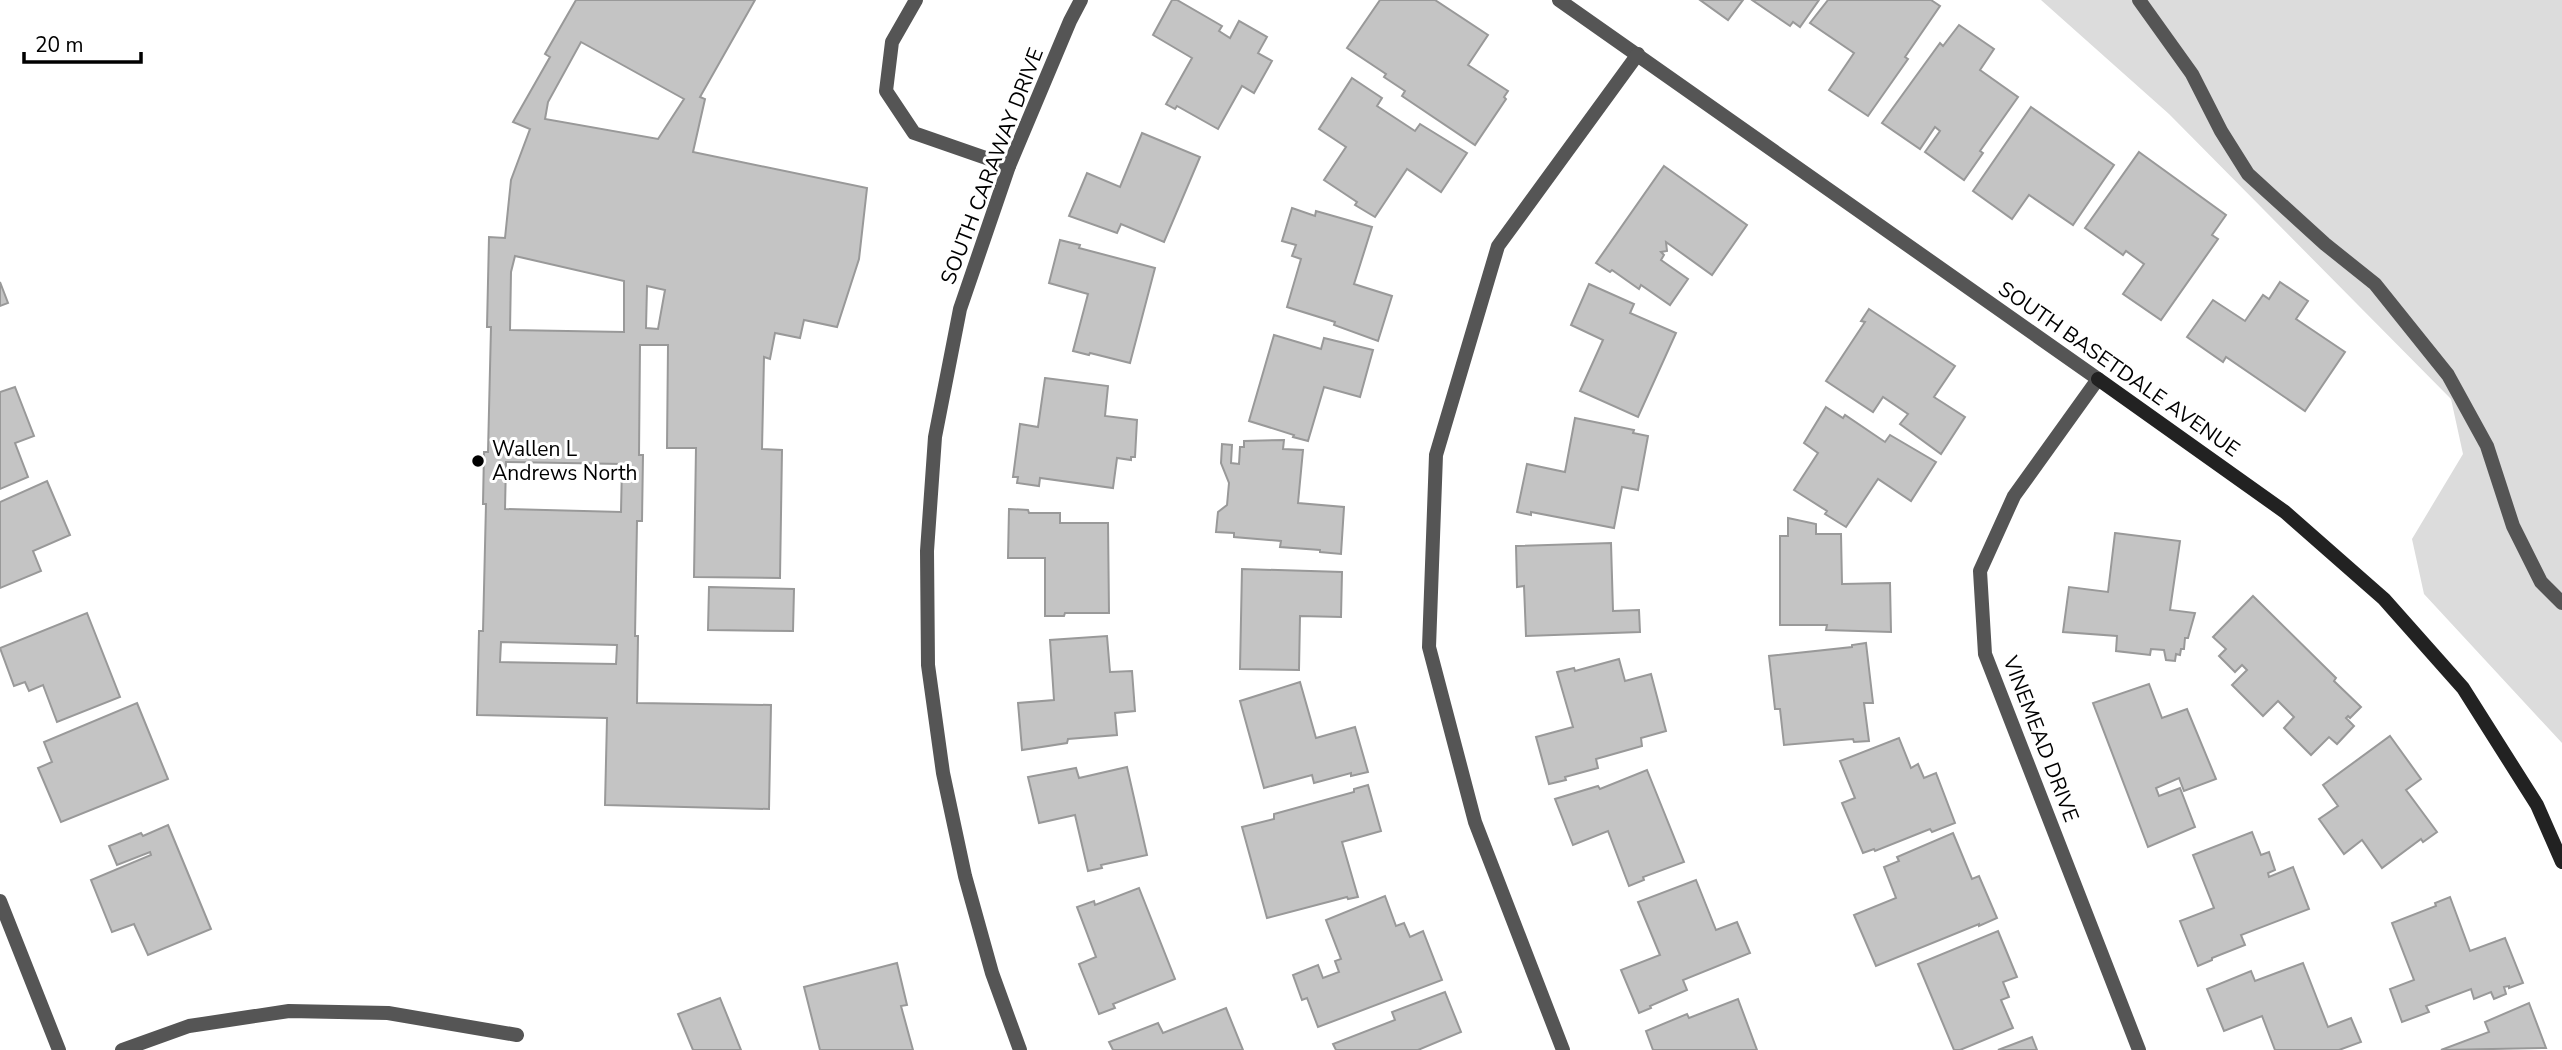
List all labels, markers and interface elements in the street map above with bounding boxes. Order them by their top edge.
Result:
scale bar [24,21,142,65]
text: 20 m [35,31,84,59]
street label: SOUTH CARAWAY DRIVE [934,44,1050,288]
street label: SOUTH BASETDALE AVENUE [1993,275,2245,463]
place label: Wallen L Andrews North [492,435,637,487]
marker: Wallen L Andrews North [470,453,486,469]
street label: VINEMEAD DRIVE [1996,651,2086,826]

